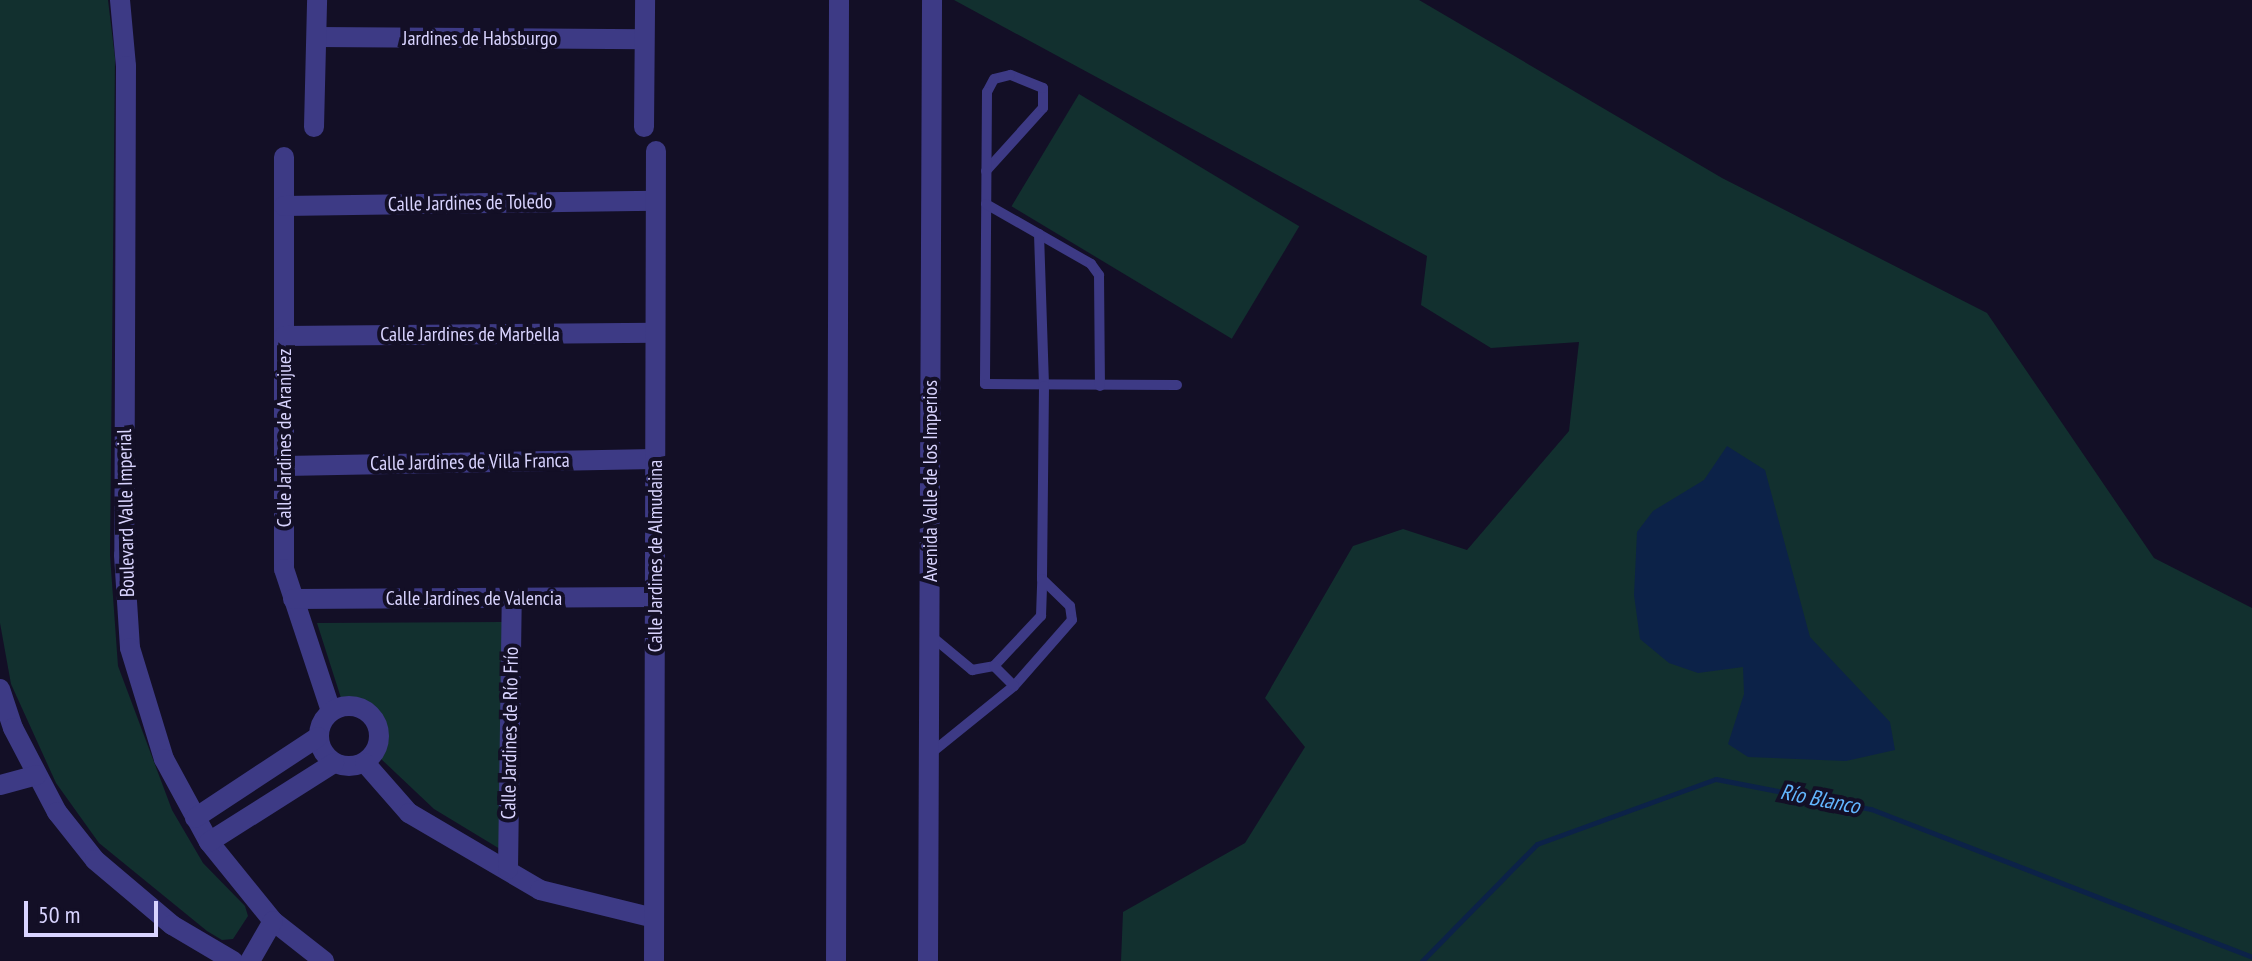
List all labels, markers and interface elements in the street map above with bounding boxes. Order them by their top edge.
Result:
street label: Jardines de Habsburgo [403,26,557,50]
street label: Calle Jardines de Toledo [387,190,553,216]
street label: Calle Jardines de Marbella [380,322,560,346]
street label: Calle Jardines de Aranjuez [272,348,296,528]
street label: Avenida Valle de los Imperios [918,380,942,582]
street label: Boulevard Valle Imperial [113,428,139,598]
street label: Calle Jardines de Villa Franca [370,448,570,476]
street label: Calle Jardines de Almudaina [643,460,667,652]
street label: Calle Jardines de Valencia [386,586,562,610]
street label: Calle Jardines de Río Frío [496,646,524,820]
water label: Río Blanco [1778,778,1862,820]
scale bar [28,885,162,935]
text: 50 m [38,899,80,930]

